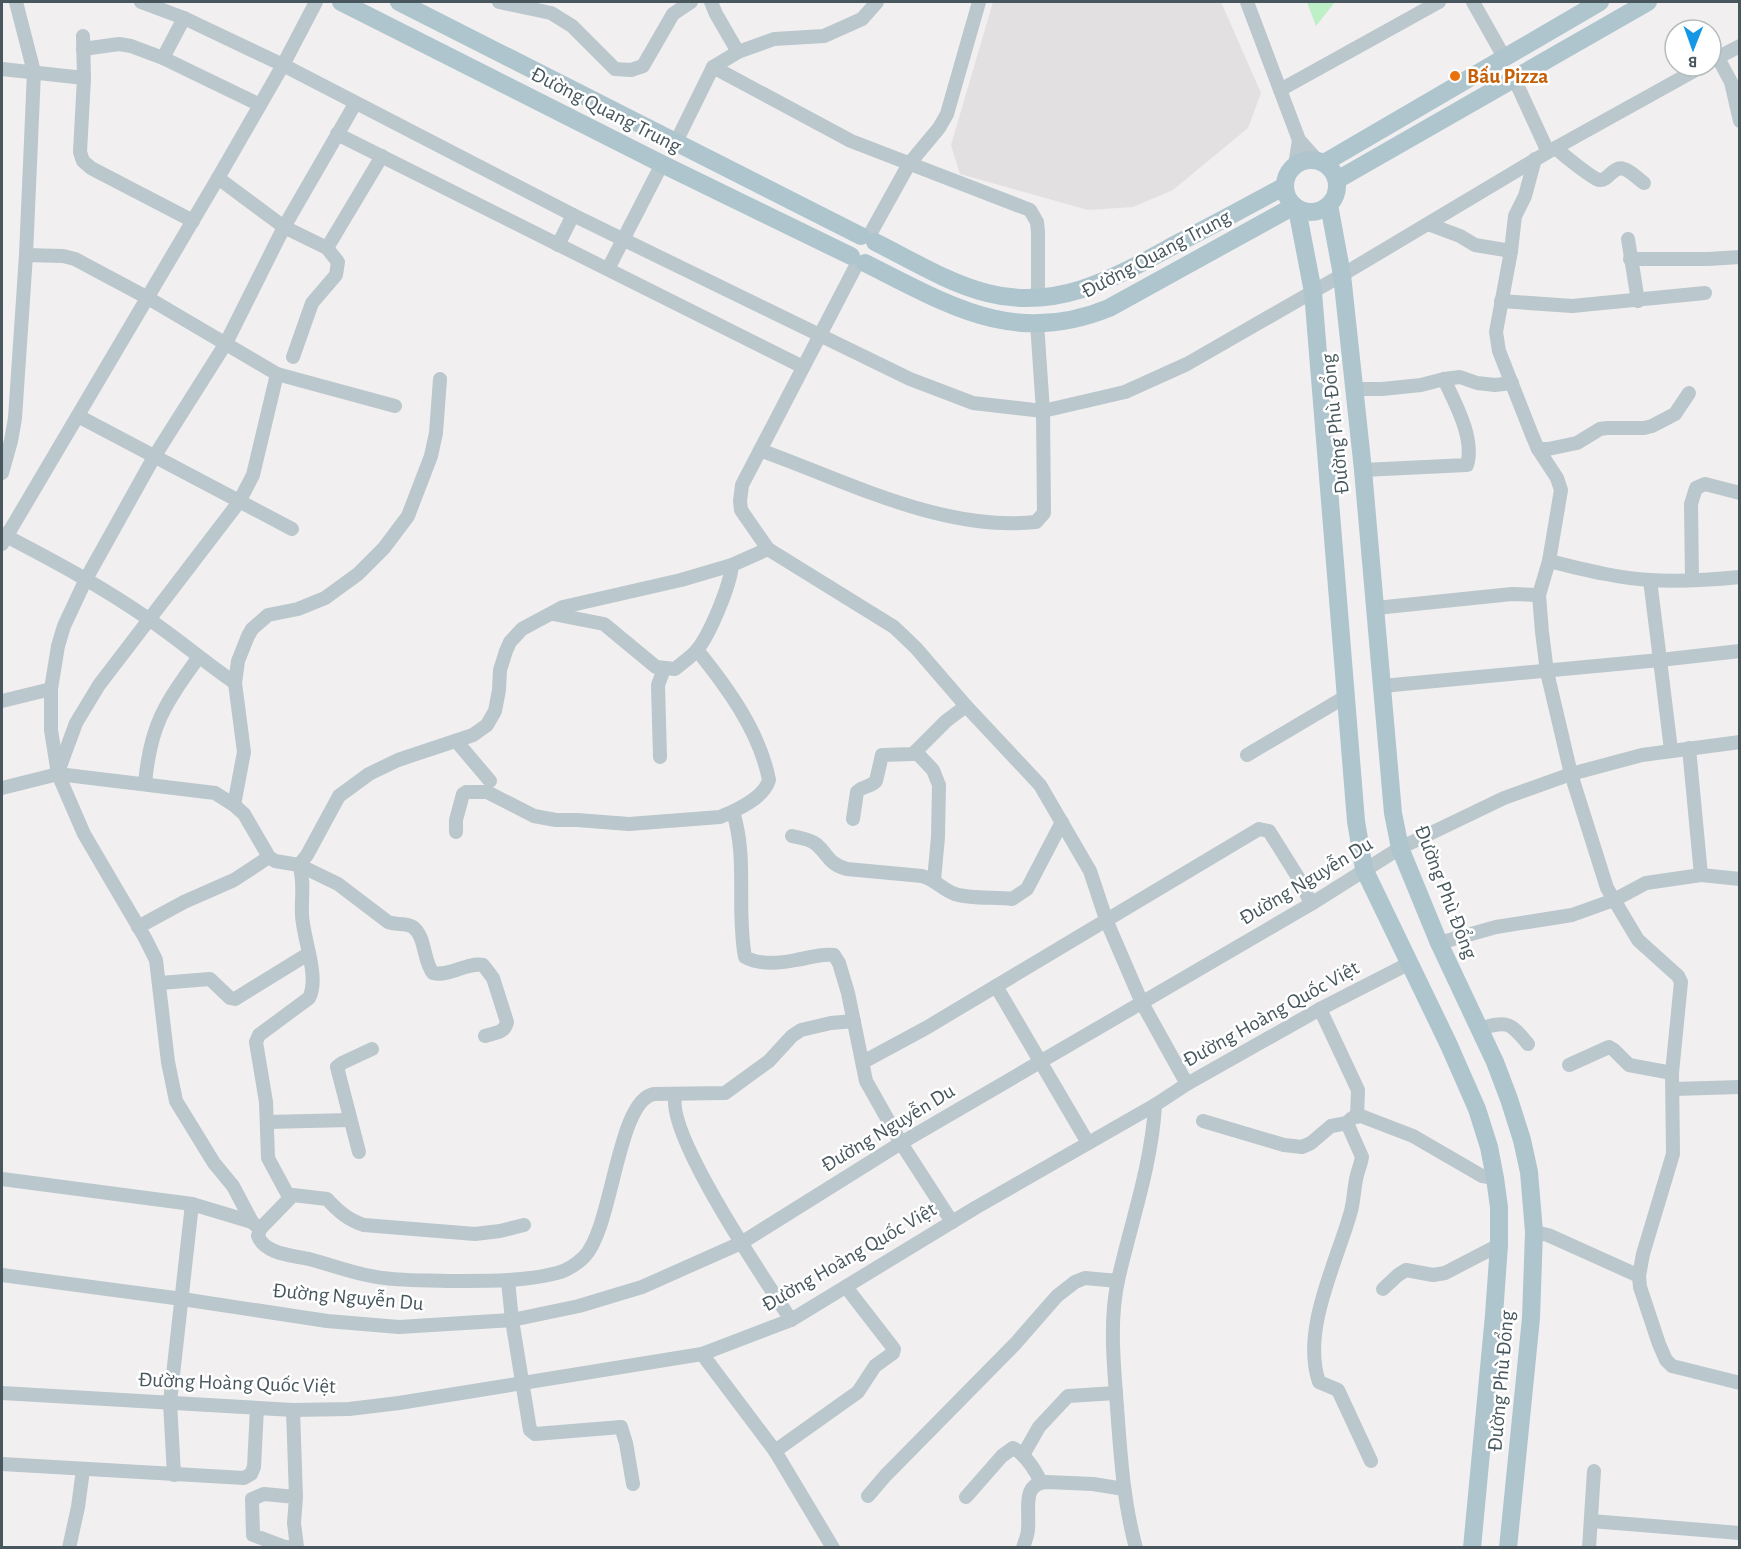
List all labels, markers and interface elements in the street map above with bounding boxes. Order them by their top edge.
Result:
north arrow [1663,18,1723,78]
text: B [1688,54,1698,70]
street label: Đường Quang Trung [527,63,685,157]
place label: Bấu Pizza [1467,65,1548,87]
marker: Bấu Pizza [1448,69,1462,83]
street label: Đường Quang Trung [1078,206,1235,302]
street label: Đường Phù Đổng [1316,352,1353,495]
street label: Đường Phù Đổng [1411,822,1482,962]
street label: Đường Nguyễn Du [1235,832,1377,929]
street label: Đường Hoàng Quốc Việt [1179,957,1363,1071]
street label: Đường Nguyễn Du [817,1079,959,1176]
street label: Đường Hoàng Quốc Việt [758,1198,940,1316]
street label: Đường Nguyễn Du [272,1279,425,1314]
street label: Đường Phù Đổng [1483,1309,1518,1452]
street label: Đường Hoàng Quốc Việt [138,1369,336,1397]

